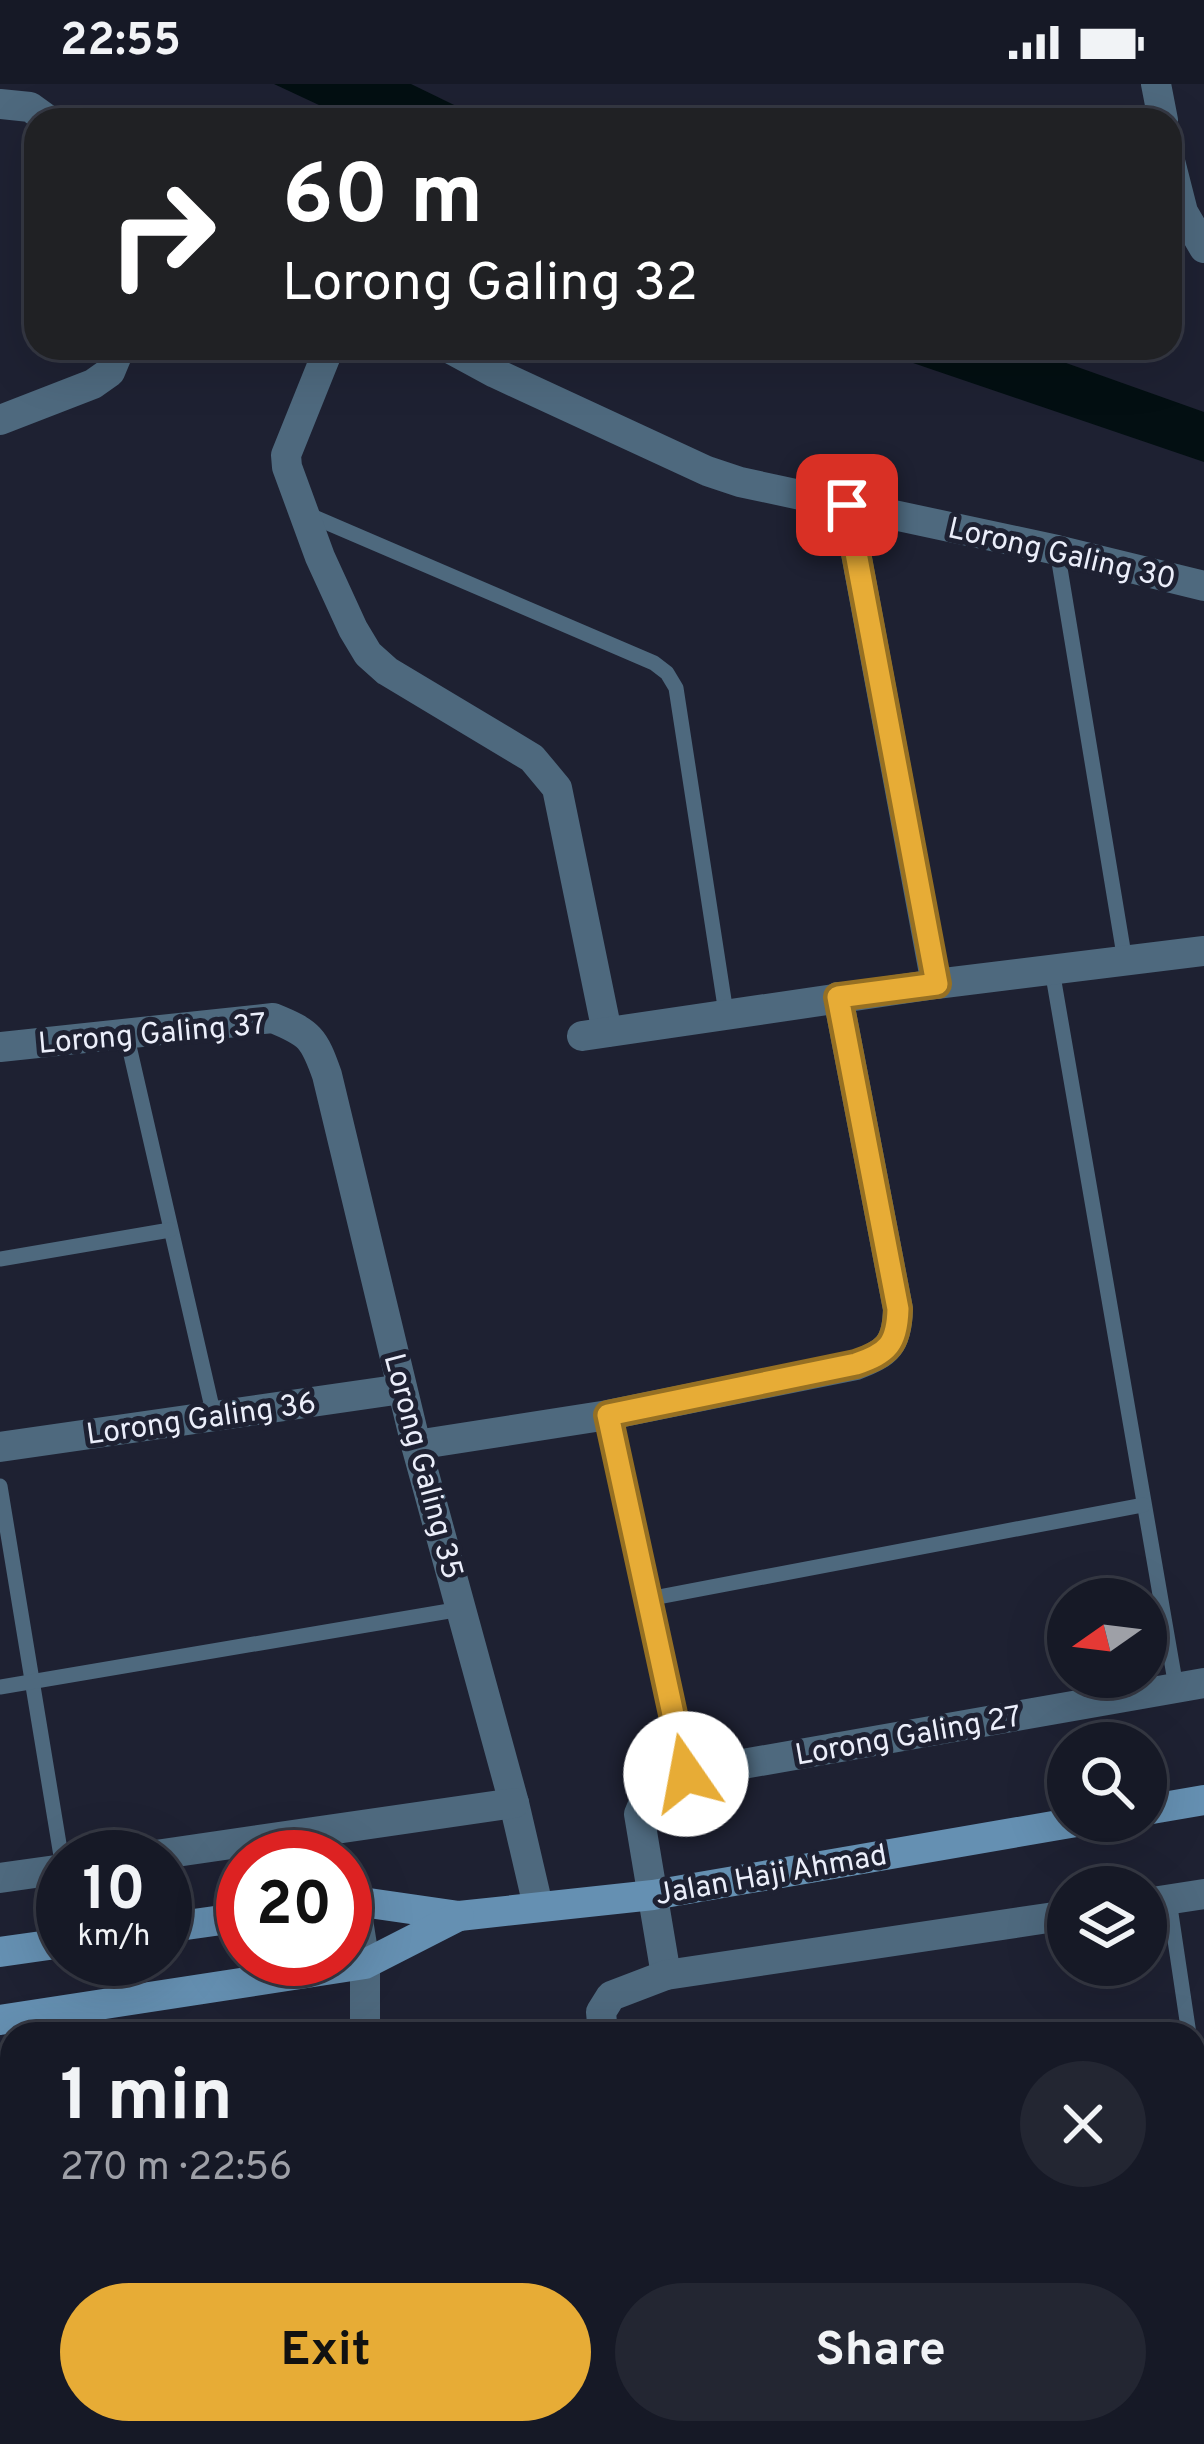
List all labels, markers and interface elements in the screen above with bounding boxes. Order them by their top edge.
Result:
text: 22:55 [60,14,181,71]
text: 60 m [282,147,483,253]
icon: right [84,156,240,312]
text: Lorong Galing 32 [282,251,698,320]
pin [796,454,898,556]
icon: arrive [814,472,880,538]
street label: Lorong Galing 30 [944,511,1179,600]
street label: Lorong Galing 37 [37,1007,268,1064]
street label: Lorong Galing 35 [374,1350,469,1583]
street label: Lorong Galing 36 [84,1386,318,1455]
north arrow [1047,1578,1167,1698]
map controls [1047,1578,1167,1986]
street label: Lorong Galing 27 [792,1699,1024,1776]
position arrow [623,1711,749,1837]
button: search [1047,1722,1167,1842]
speed limit sign: 20 [216,1830,372,1986]
street label: Jalan Haji Ahmad [653,1838,890,1915]
text: 10 [82,1855,146,1931]
button: layers [1047,1866,1167,1986]
text: km/h [78,1919,150,1956]
text: 1 min [60,2054,233,2146]
button: close [1020,2061,1146,2187]
text: 270 m · 22:56 [60,2145,292,2194]
button: Exit [60,2283,591,2421]
button: Share [615,2283,1146,2421]

